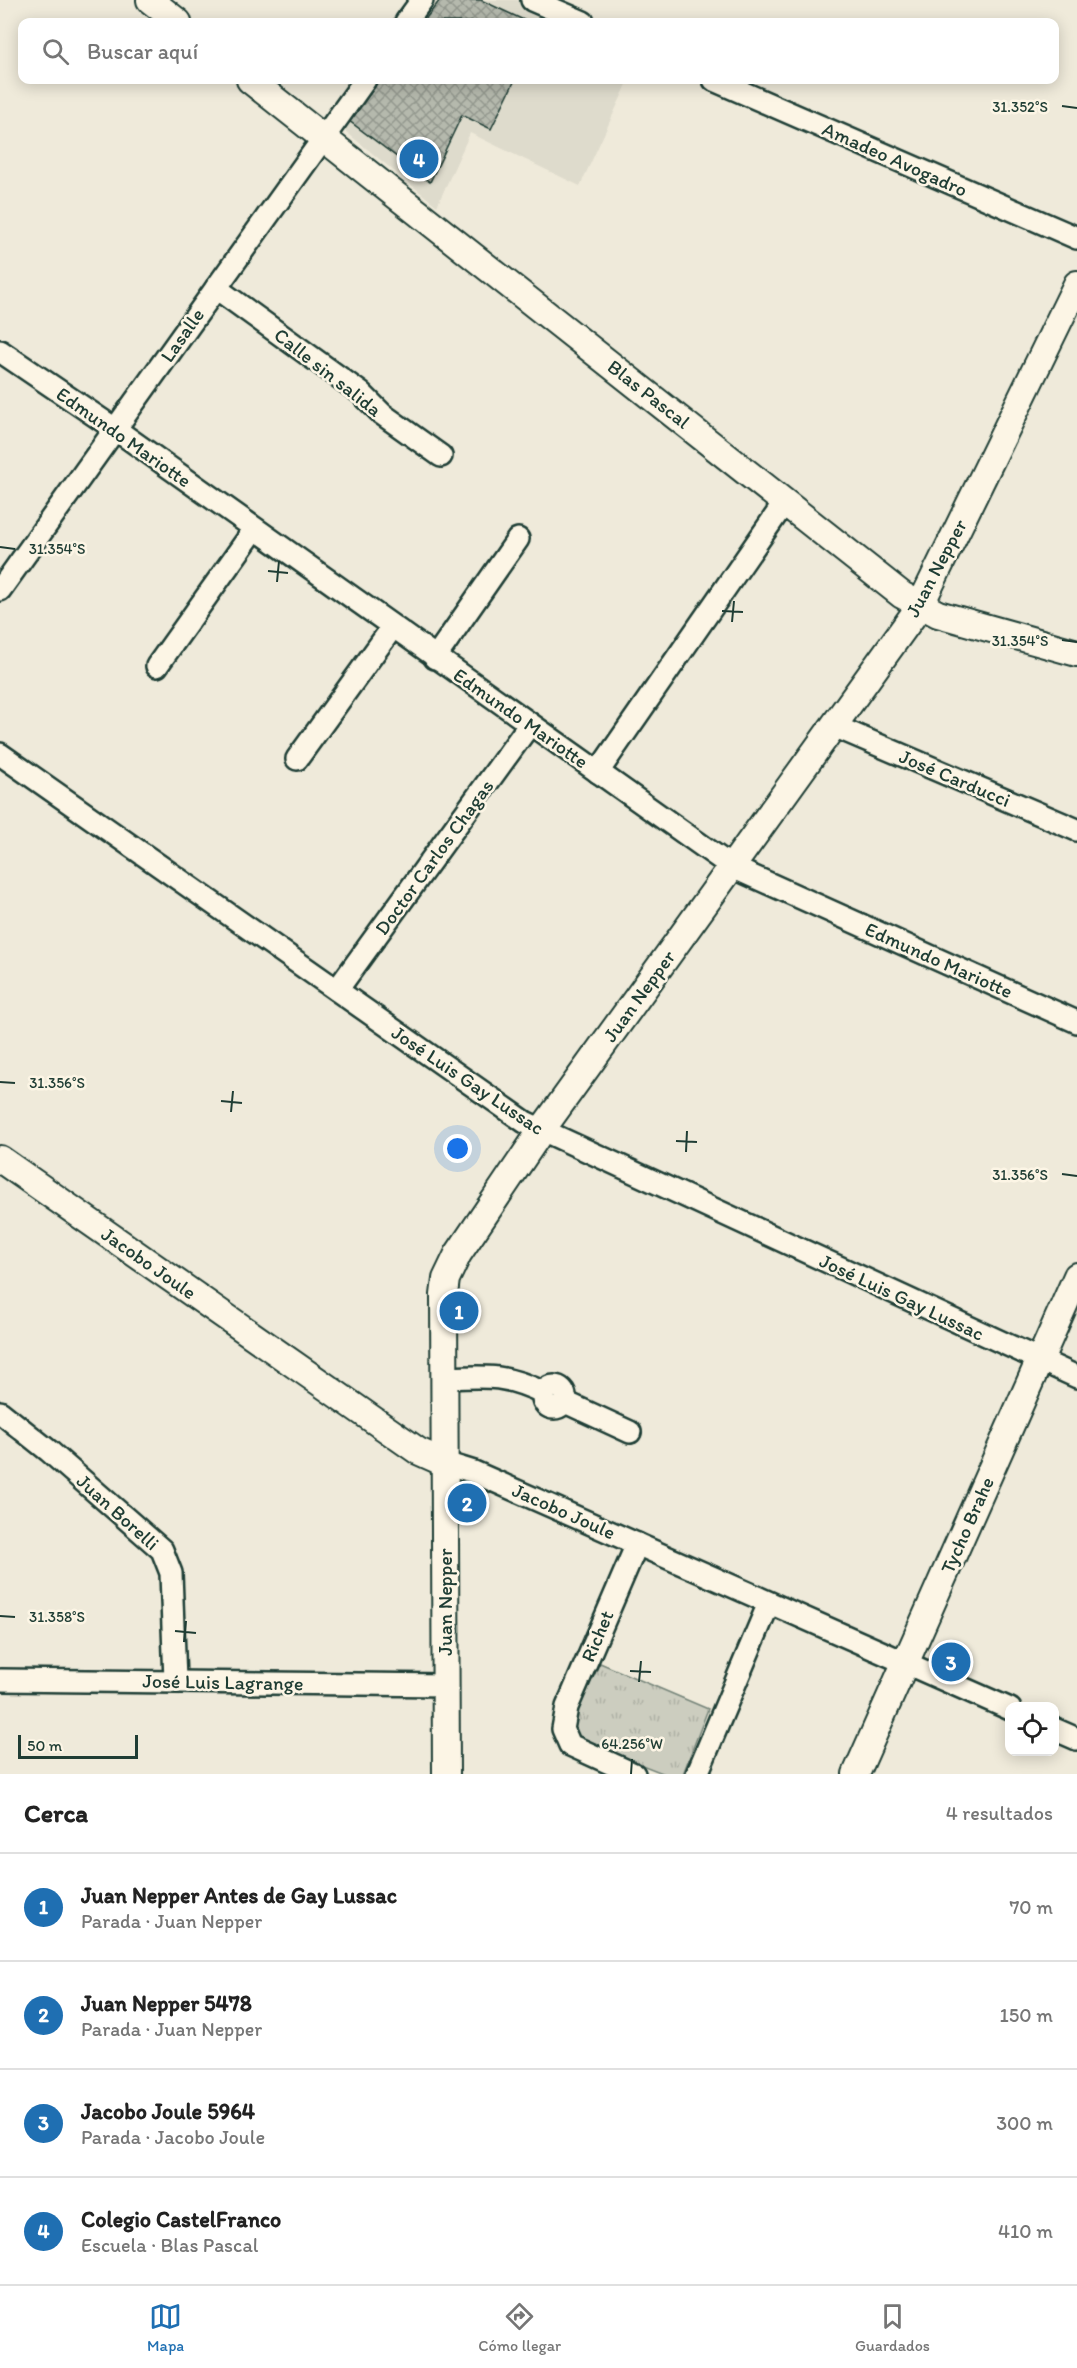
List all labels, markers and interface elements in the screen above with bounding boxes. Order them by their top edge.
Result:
search box [18,18,1059,84]
icon: search [39,35,72,68]
text: Buscar aquí [87,38,198,65]
text: 31.352°S [992,98,1048,116]
street label: Amadeo Avogadro [819,116,971,202]
pin: 4 [400,136,438,182]
street label: Lasalle [155,303,209,367]
street label: Calle sin salida [269,323,387,422]
street label: Blas Pascal [603,354,695,434]
street label: Edmundo Mariotte [52,382,196,492]
street label: Juan Nepper [900,515,972,621]
text: 31.354°S [29,540,85,558]
text: 31.354°S [992,632,1048,650]
street label: Edmundo Mariotte [449,663,593,773]
street label: José Carducci [896,744,1014,812]
street label: Doctor Carlos Chagas [369,774,499,940]
street label: Edmundo Mariotte [861,917,1017,1003]
street label: Juan Nepper [598,945,680,1046]
street label: José Luis Gay Lussac [387,1020,549,1140]
text: 31.356°S [29,1074,85,1092]
your location [443,1134,472,1163]
text: 31.356°S [992,1166,1048,1184]
street label: Jacobo Joule [97,1222,201,1304]
street label: José Luis Gay Lussac [816,1248,988,1346]
pin: 1 [440,1288,478,1334]
street label: Juan Borelli [72,1469,164,1555]
street label: Tycho Brahe [935,1473,999,1577]
street label: Jacobo Joule [509,1478,619,1544]
pin: 2 [448,1480,486,1526]
street label: Juan Nepper [433,1548,457,1656]
street label: Richet [575,1607,619,1665]
text: 31.358°S [29,1608,85,1626]
pin: 3 [932,1640,970,1684]
street label: José Luis Lagrange [142,1669,304,1695]
map controls [1005,1702,1059,1756]
button: locate [1005,1702,1059,1756]
scale bar [18,1732,138,1760]
text: 64.256°W [601,1735,663,1753]
text: 50 m [27,1736,62,1755]
text: Cerca [24,1797,88,1829]
text: 4 resultados [946,1801,1053,1825]
text: Juan Nepper Antes de Gay Lussac [81,1882,397,1909]
text: 1 [39,1895,48,1919]
text: 70 m [1009,1895,1053,1919]
text: Parada · Juan Nepper [81,1909,262,1933]
text: Juan Nepper 5478 [81,1990,252,2017]
text: 2 [38,2003,49,2027]
text: 150 m [1000,2003,1053,2027]
text: Parada · Juan Nepper [81,2017,262,2041]
text: Jacobo Joule 5964 [81,2098,255,2125]
text: 3 [38,2111,49,2135]
text: 300 m [996,2111,1053,2135]
text: Parada · Jacobo Joule [81,2125,265,2149]
text: Colegio CastelFranco [81,2206,281,2233]
text: 4 [37,2219,50,2243]
text: 410 m [998,2219,1053,2243]
text: Escuela · Blas Pascal [81,2233,259,2257]
tab: Mapa [147,2300,184,2355]
tab: Cómo llegar [478,2300,561,2355]
tab: Guardados [855,2300,930,2355]

